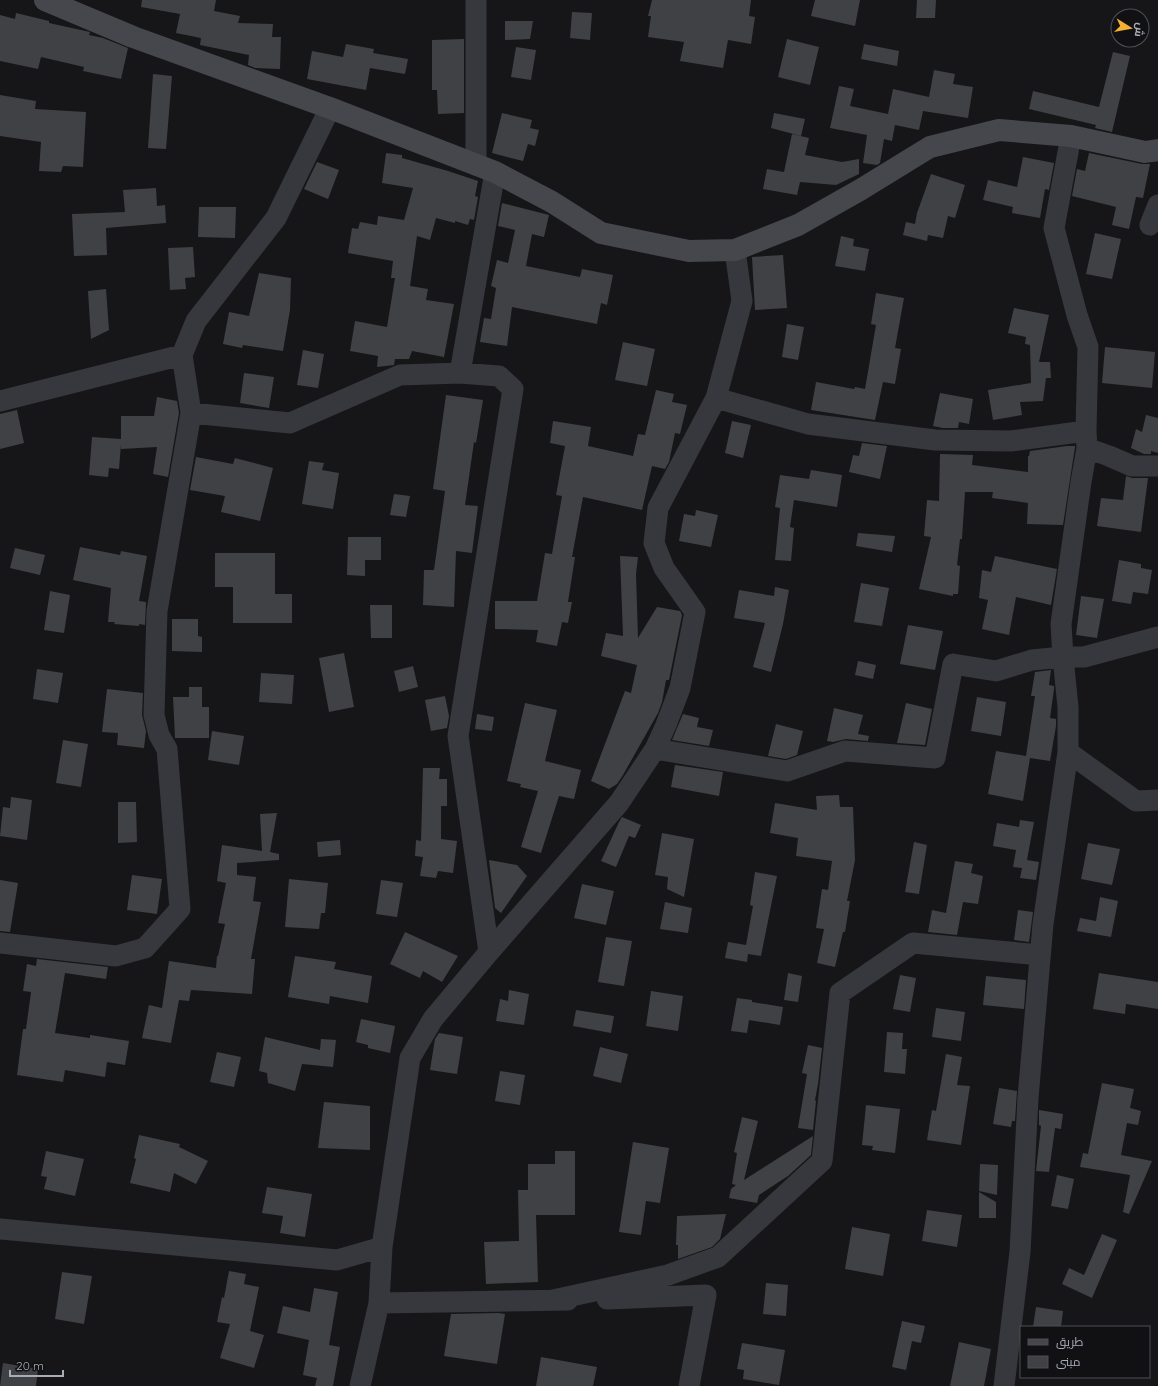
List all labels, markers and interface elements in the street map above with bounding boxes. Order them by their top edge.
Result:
north arrow [1110,8,1150,48]
text: ش [1132,22,1148,38]
legend [1020,1326,1150,1378]
text: طريق [1056,1334,1084,1349]
scale bar [10,1352,63,1378]
text: مبنى [1056,1354,1081,1369]
text: 20 m [16,1358,44,1373]

